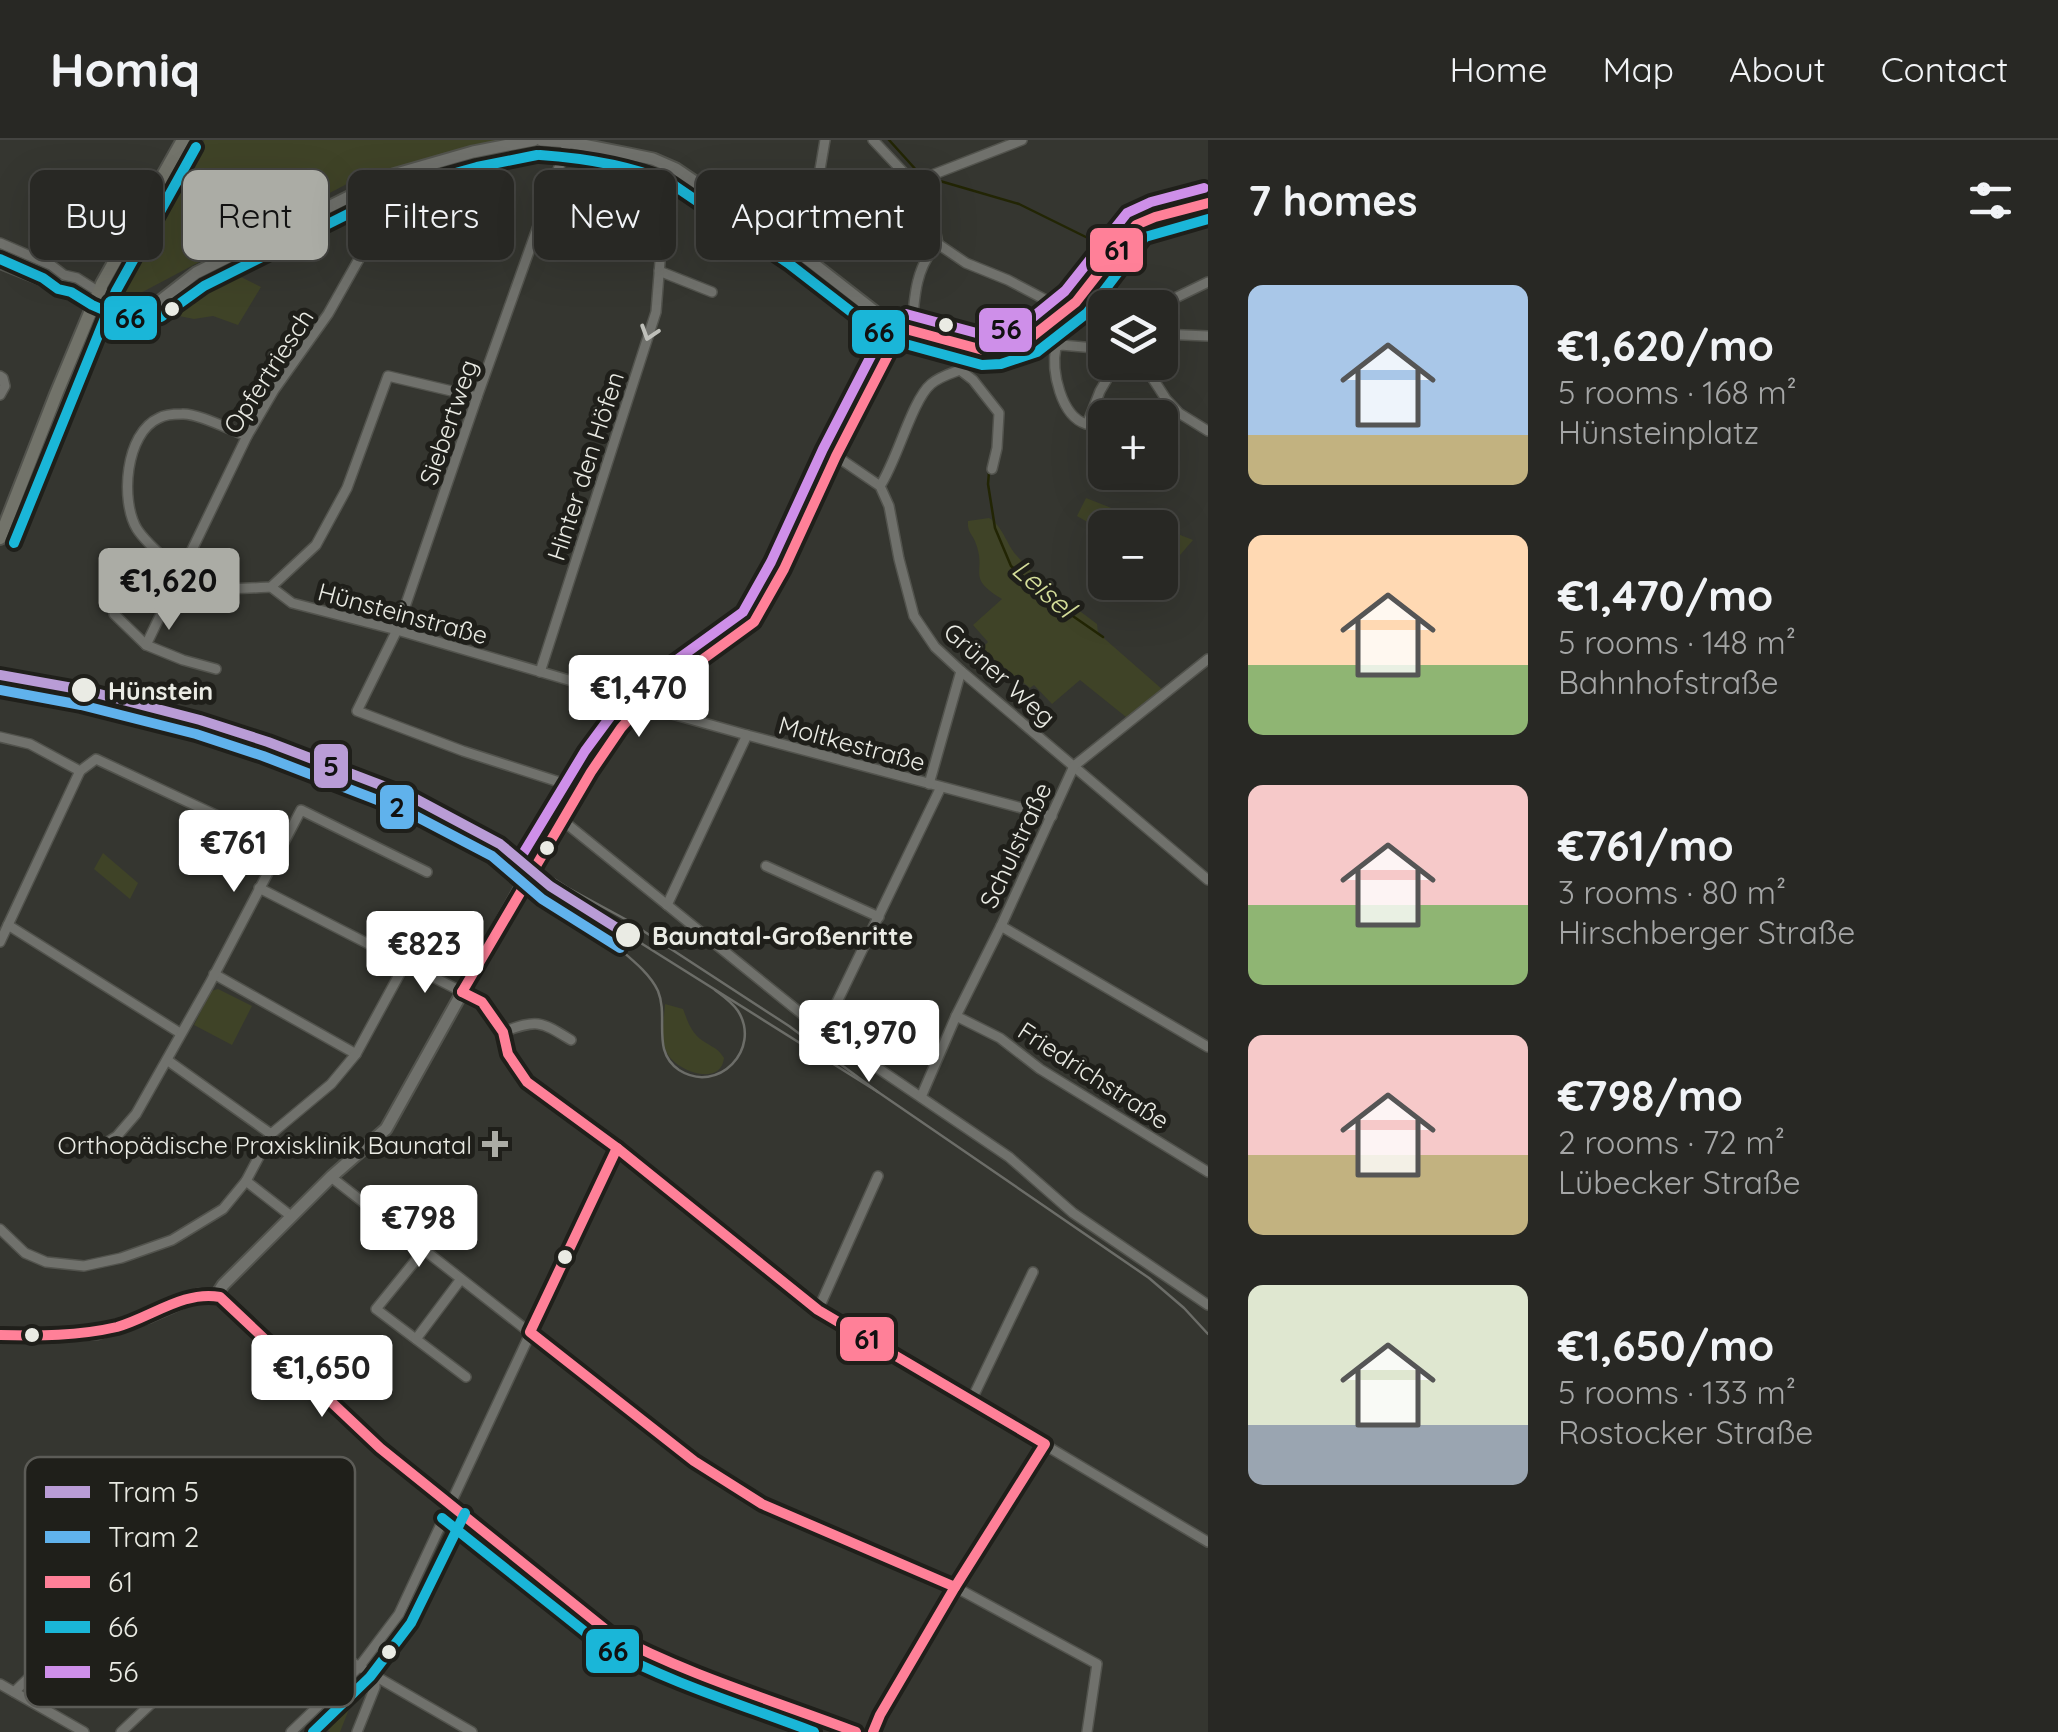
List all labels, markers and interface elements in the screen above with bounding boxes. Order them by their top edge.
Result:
text: Homiq [50,39,200,99]
text: Home [1450,47,1548,91]
text: Map [1603,47,1674,91]
text: About [1729,47,1826,91]
text: Contact [1881,47,2008,91]
chip: Buy [30,170,163,260]
chip: Rent [183,170,328,260]
chip: Filters [348,170,514,260]
chip: New [534,170,676,260]
chip: Apartment [696,170,940,260]
icon: filters [1963,173,2018,228]
text: 7 homes [1248,174,1417,227]
line badge: 61 [1088,226,1145,274]
text: 61 [1104,232,1130,267]
map controls [1088,290,1178,600]
button: layers [1088,290,1178,380]
line badge: 66 [102,294,159,342]
unlabelled marker [162,299,182,319]
text: 66 [115,300,145,335]
street label: Opfertriesch [216,303,320,439]
line badge: 56 [977,306,1034,354]
line badge: 66 [850,308,907,356]
text: 56 [990,311,1022,346]
text: 66 [864,314,894,349]
unlabelled marker [936,315,956,335]
text: €1,620/mo [1558,319,1774,372]
one-way arrow [640,323,661,340]
icon: home [1328,325,1448,445]
street label: Siebertweg [412,355,484,489]
street label: Hinter den Höfen [540,368,630,564]
text: 5 rooms · 168 m² [1558,372,1797,412]
button: + [1088,400,1178,490]
text: Hünsteinplatz [1558,412,1759,452]
button: − [1088,510,1178,600]
pin: €1,620 [88,548,250,633]
water label: Leisel [1005,551,1085,627]
text: €1,620 [121,560,217,600]
text: €1,470/mo [1558,569,1773,622]
street label: Hünsteinstraße [315,575,491,651]
icon: home [1328,575,1448,695]
street label: Grüner Weg [938,616,1062,732]
text: 5 rooms · 148 m² [1558,622,1796,662]
pin: €1,470 [558,655,720,740]
text: Bahnhofstraße [1558,662,1779,702]
text: €1,470 [591,667,687,707]
marker: Hünstein [69,675,99,705]
place label: Hünstein [108,675,213,706]
street label: Moltkestraße [775,709,929,777]
line badge: 5 [312,742,350,790]
text: 5 [323,748,339,783]
street label: Schulstraße [972,777,1058,913]
line badge: 2 [378,783,416,831]
text: 2 [389,789,405,824]
pin: €761 [175,810,293,895]
text: €761/mo [1558,819,1734,872]
text: €761 [201,822,267,862]
icon: home [1328,825,1448,945]
unlabelled marker [537,838,557,858]
text: 3 rooms · 80 m² [1558,872,1786,912]
pin: €823 [366,911,484,996]
text: Hirschberger Straße [1558,912,1855,952]
marker: Baunatal-Großenritte [613,920,643,950]
place label: Baunatal-Großenritte [652,920,913,951]
text: €823 [389,923,462,963]
pin: €1,970 [788,1000,950,1085]
text: €1,970 [821,1012,917,1052]
street label: Friedrichstraße [1012,1015,1176,1135]
text: €798/mo [1558,1069,1743,1122]
icon: home [1328,1075,1448,1195]
text: 2 rooms · 72 m² [1558,1122,1785,1162]
place label: Orthopädische Praxisklinik Baunatal [58,1129,472,1160]
marker: Orthopädische Praxisklinik Baunatal [482,1131,508,1157]
text: Lübecker Straße [1558,1162,1800,1202]
pin: €798 [360,1185,478,1270]
text: €798 [382,1197,456,1237]
unlabelled marker [555,1247,575,1267]
line badge: 61 [838,1315,896,1363]
text: €1,650/mo [1558,1319,1774,1372]
text: 61 [854,1321,880,1356]
unlabelled marker [22,1325,42,1345]
icon: home [1328,1325,1448,1445]
pin: €1,650 [241,1335,403,1420]
text: €1,650 [273,1347,371,1387]
text: 5 rooms · 133 m² [1558,1372,1796,1412]
text: Rostocker Straße [1558,1412,1813,1452]
legend [25,1457,355,1707]
text: Tram 5 [108,1474,199,1509]
text: Tram 2 [108,1519,199,1554]
text: 61 [108,1564,133,1599]
text: 66 [108,1609,138,1644]
line badge: 66 [584,1627,641,1675]
text: 66 [598,1633,628,1668]
unlabelled marker [379,1642,399,1662]
text: 56 [108,1654,138,1689]

